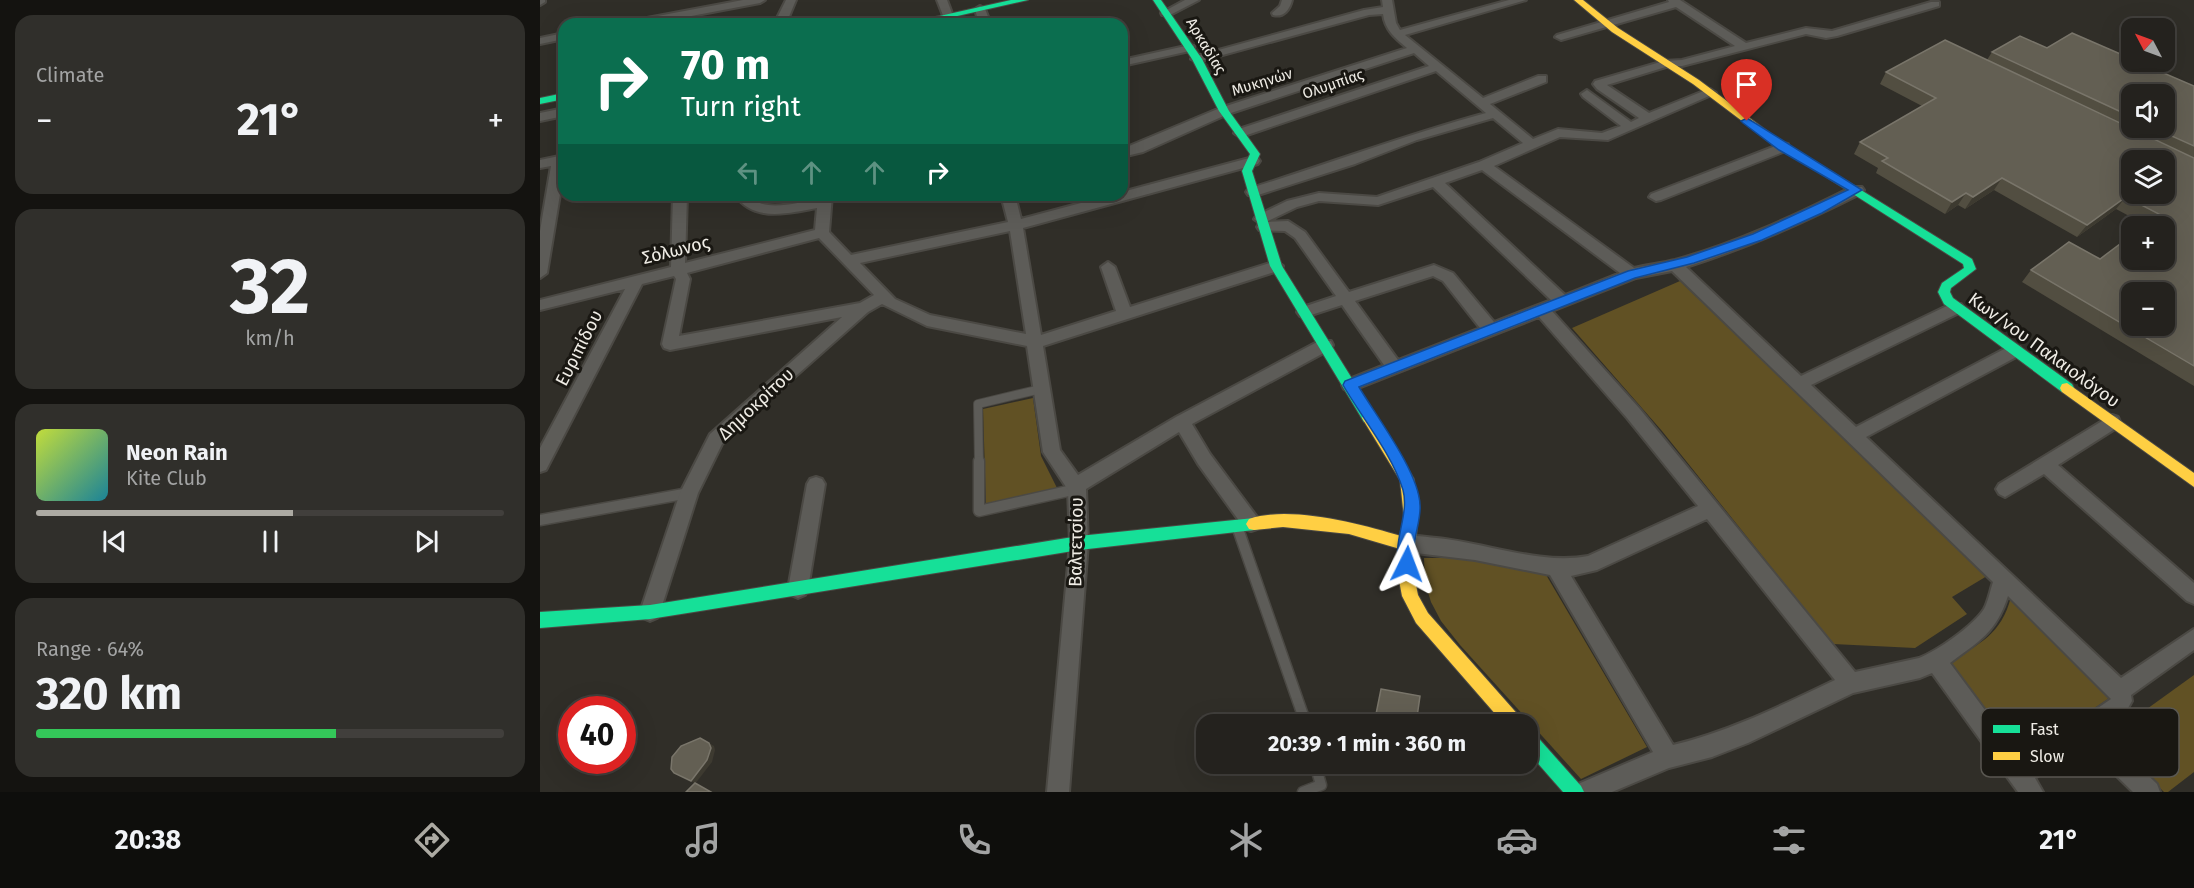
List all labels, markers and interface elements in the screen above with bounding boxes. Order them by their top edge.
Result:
street label: Αρκαδίας [1182,15,1230,77]
north arrow [2121,18,2175,72]
map controls [2121,18,2175,336]
text: 70 m [681,40,770,90]
icon: right [582,42,660,120]
pin [1721,59,1772,121]
text: Climate [36,63,104,87]
street label: Μυκηνών [1229,64,1295,100]
street label: Ολυμπίας [1300,65,1366,103]
icon: arrive [1730,68,1763,101]
button: sound [2121,84,2175,138]
text: Turn right [681,91,801,123]
text: 21° [237,93,303,147]
text: − [36,101,53,141]
text: + [488,101,504,141]
button: layers [2121,150,2175,204]
icon: left [732,156,765,189]
icon: ahead [795,156,828,189]
icon: ahead [858,156,891,189]
icon: right [921,156,954,189]
button: + [2121,216,2175,270]
street label: Σόλωνος [640,231,713,269]
text: 32 [230,240,310,334]
button: − [2121,282,2175,336]
street label: Κων/νου Παλαιολόγου [1964,288,2124,412]
street label: Ευριπίδου [551,306,607,390]
text: km/h [245,326,295,350]
street label: Δημοκρίτου [714,363,798,445]
text: Neon Rain [126,439,228,466]
text: Kite Club [126,466,207,490]
street label: Βαλτετσίου [1064,497,1088,587]
icon: previous [98,525,131,558]
icon: pause [254,525,287,558]
icon: next [410,525,443,558]
position arrow [1375,532,1439,596]
text: Range · 64% [36,637,144,661]
text: 320 km [36,667,182,721]
speed limit sign: 40 [558,696,636,774]
legend [1981,708,2179,777]
text: Fast [2030,720,2059,739]
text: 20:39 · 1 min · 360 m [1268,730,1466,757]
text: Slow [2030,747,2065,766]
icon: directions [411,819,453,861]
icon: music [682,819,724,861]
icon: phone [953,819,995,861]
icon: climate [1225,819,1267,861]
icon: car [1496,819,1538,861]
icon: filters [1768,819,1810,861]
text: 20:38 [115,824,181,856]
text: 21° [2039,824,2079,856]

